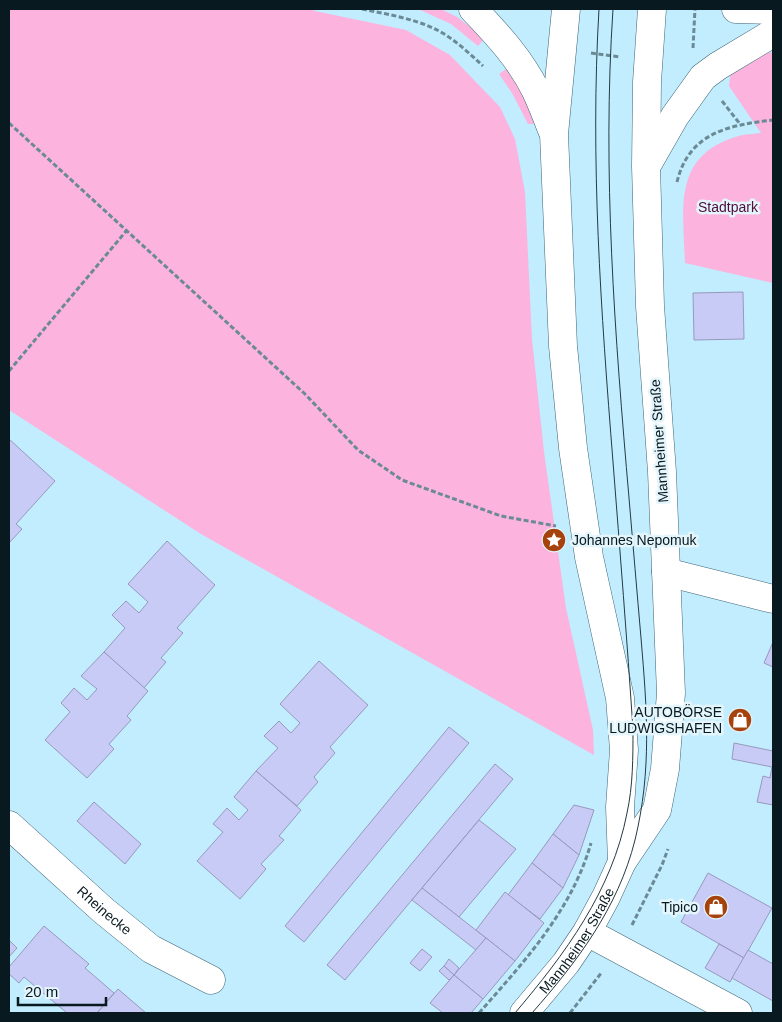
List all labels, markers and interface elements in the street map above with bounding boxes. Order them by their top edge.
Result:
park label: Stadtpark [698,199,759,215]
street label: Mannheimer Straße [647,379,671,503]
place icon: Johannes Nepomuk [541,527,567,553]
place label: Johannes Nepomuk [572,532,698,548]
place label: AUTOBÖRSE LUDWIGSHAFEN [609,703,722,736]
shop icon: AUTOBÖRSE LUDWIGSHAFEN [727,707,753,733]
street label: Rheinecke [74,883,135,938]
street label: Mannheimer Straße [536,885,617,997]
shop icon: Tipico [703,894,729,920]
place label: Tipico [661,899,698,915]
scale bar [18,974,105,1006]
text: 20 m [25,983,58,1000]

